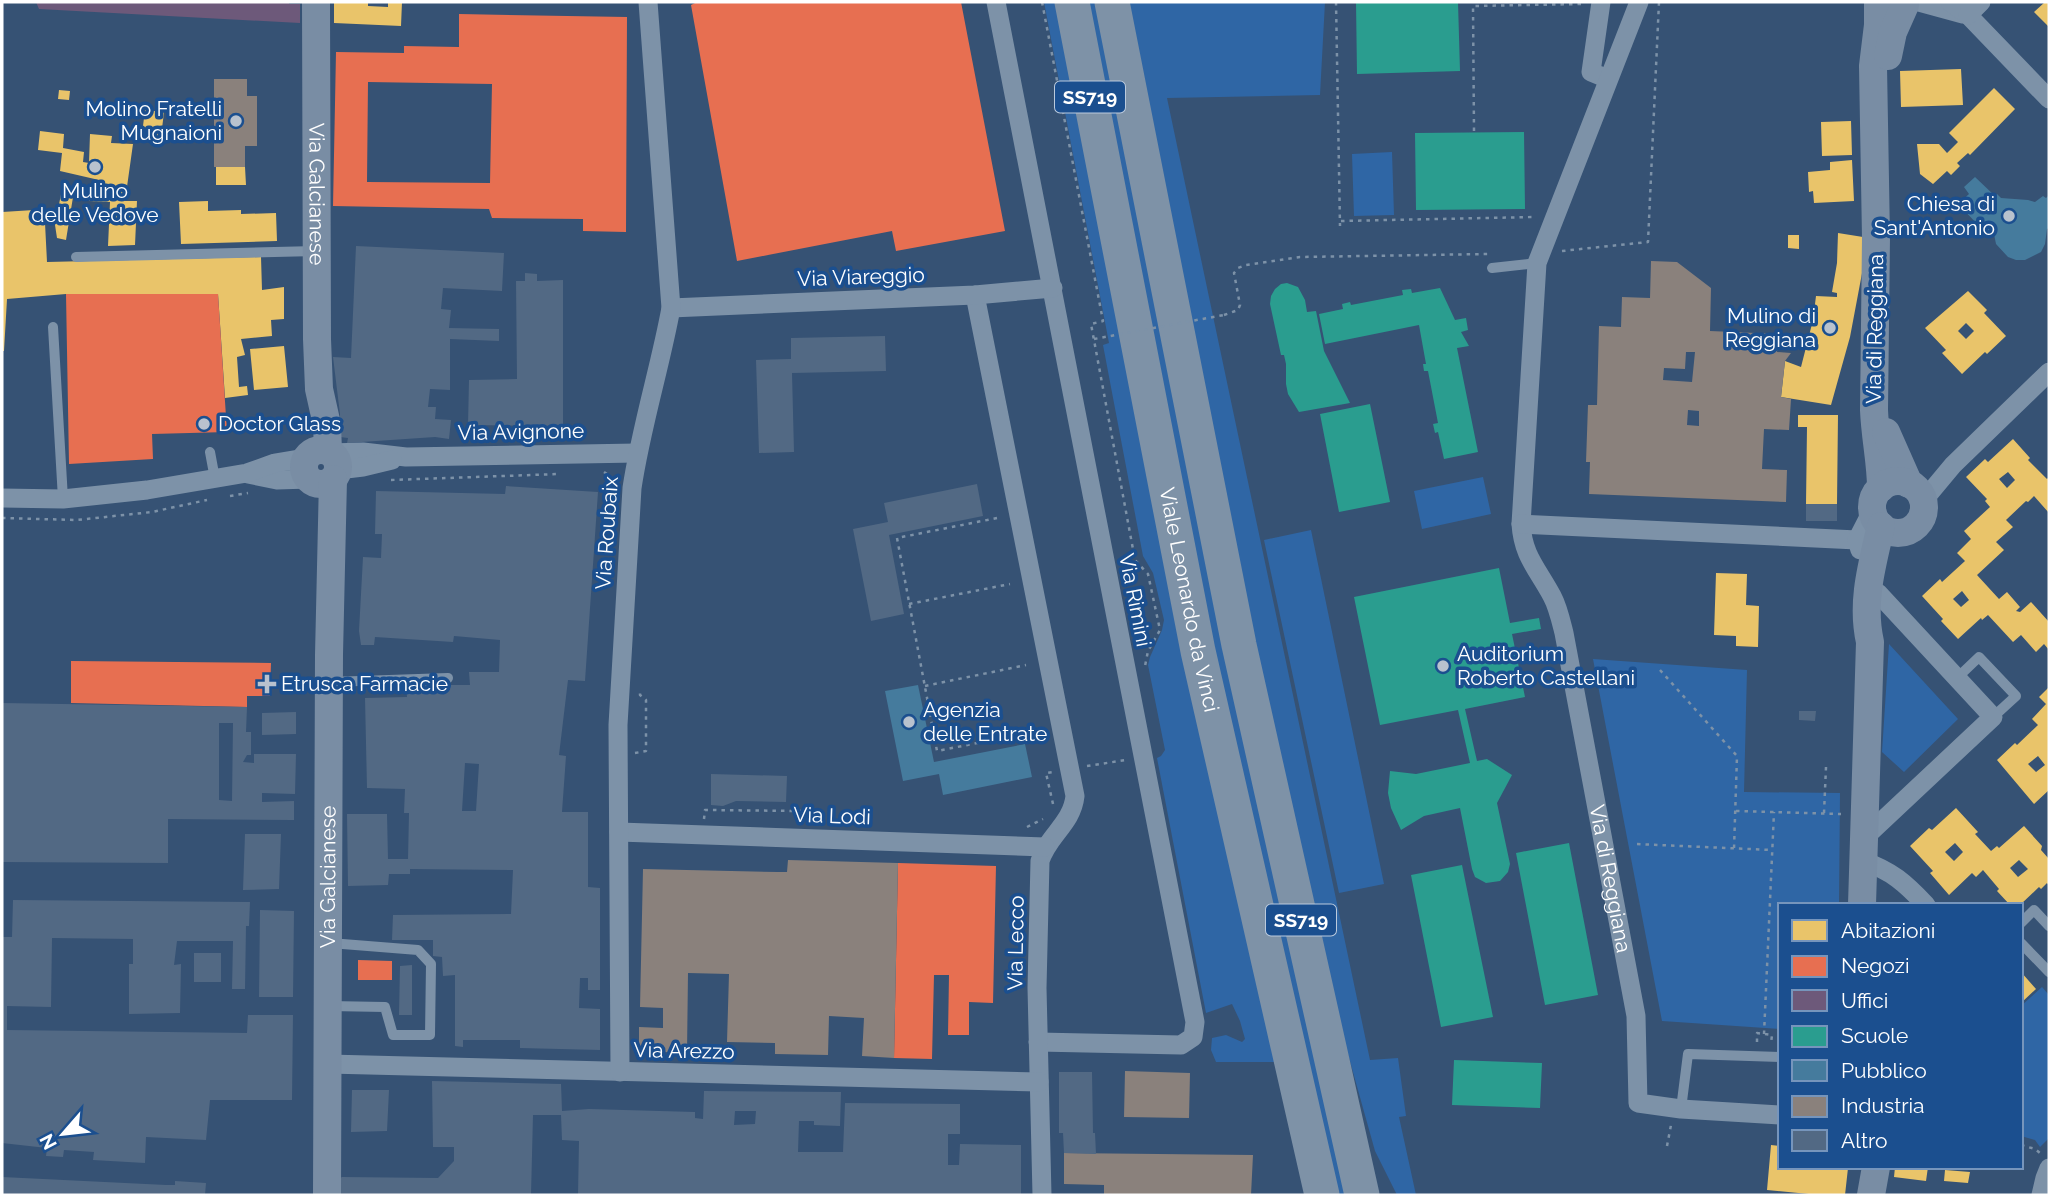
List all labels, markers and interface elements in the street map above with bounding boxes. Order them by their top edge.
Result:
road number: SS719 [1055,82,1125,113]
place label: Molino Fratelli Mugnaioni [85,96,222,145]
marker: Molino Fratelli Mugnaioni [228,113,244,129]
street label: Via Galcianese [304,123,330,265]
marker: Mulino delle Vedove [87,159,103,175]
place label: Mulino delle Vedove [31,178,159,227]
place label: Chiesa di Sant'Antonio [1874,191,1995,240]
marker: Chiesa di Sant'Antonio [2001,208,2017,224]
street label: Via di Reggiana [1861,254,1888,404]
street label: Via Viareggio [797,262,925,291]
place label: Mulino di Reggiana [1725,303,1816,352]
marker: Mulino di Reggiana [1822,320,1838,336]
place label: Doctor Glass [218,411,341,436]
marker: Doctor Glass [196,416,212,432]
street label: Via Avignone [458,418,584,445]
street label: Via Roubaix [590,475,623,590]
street label: Viale Leonardo da Vinci [1155,485,1224,714]
street label: Via Rimini [1114,551,1157,649]
place label: Auditorium Roberto Castellani [1457,641,1635,690]
marker: Auditorium Roberto Castellani [1435,658,1451,674]
place label: Etrusca Farmacie [281,671,448,696]
marker: Etrusca Farmacie [259,676,275,692]
place label: Agenzia delle Entrate [923,697,1047,746]
marker: Agenzia delle Entrate [901,714,917,730]
street label: Via Lodi [793,802,871,829]
street label: Via di Reggiana [1585,802,1637,955]
street label: Via Galcianese [315,806,340,948]
street label: Via Lecco [1002,895,1029,991]
legend [1778,903,2023,1169]
road number: SS719 [1266,904,1336,936]
text: Abitazioni [1841,918,1935,943]
text: Negozi [1841,953,1910,978]
text: Uffici [1841,988,1888,1013]
text: Scuole [1841,1023,1908,1048]
street label: Via Arezzo [633,1037,735,1064]
text: Pubblico [1841,1058,1927,1083]
text: Industria [1841,1093,1925,1118]
north arrow [28,1099,98,1169]
text: Altro [1841,1128,1887,1153]
text: N [35,1130,61,1154]

